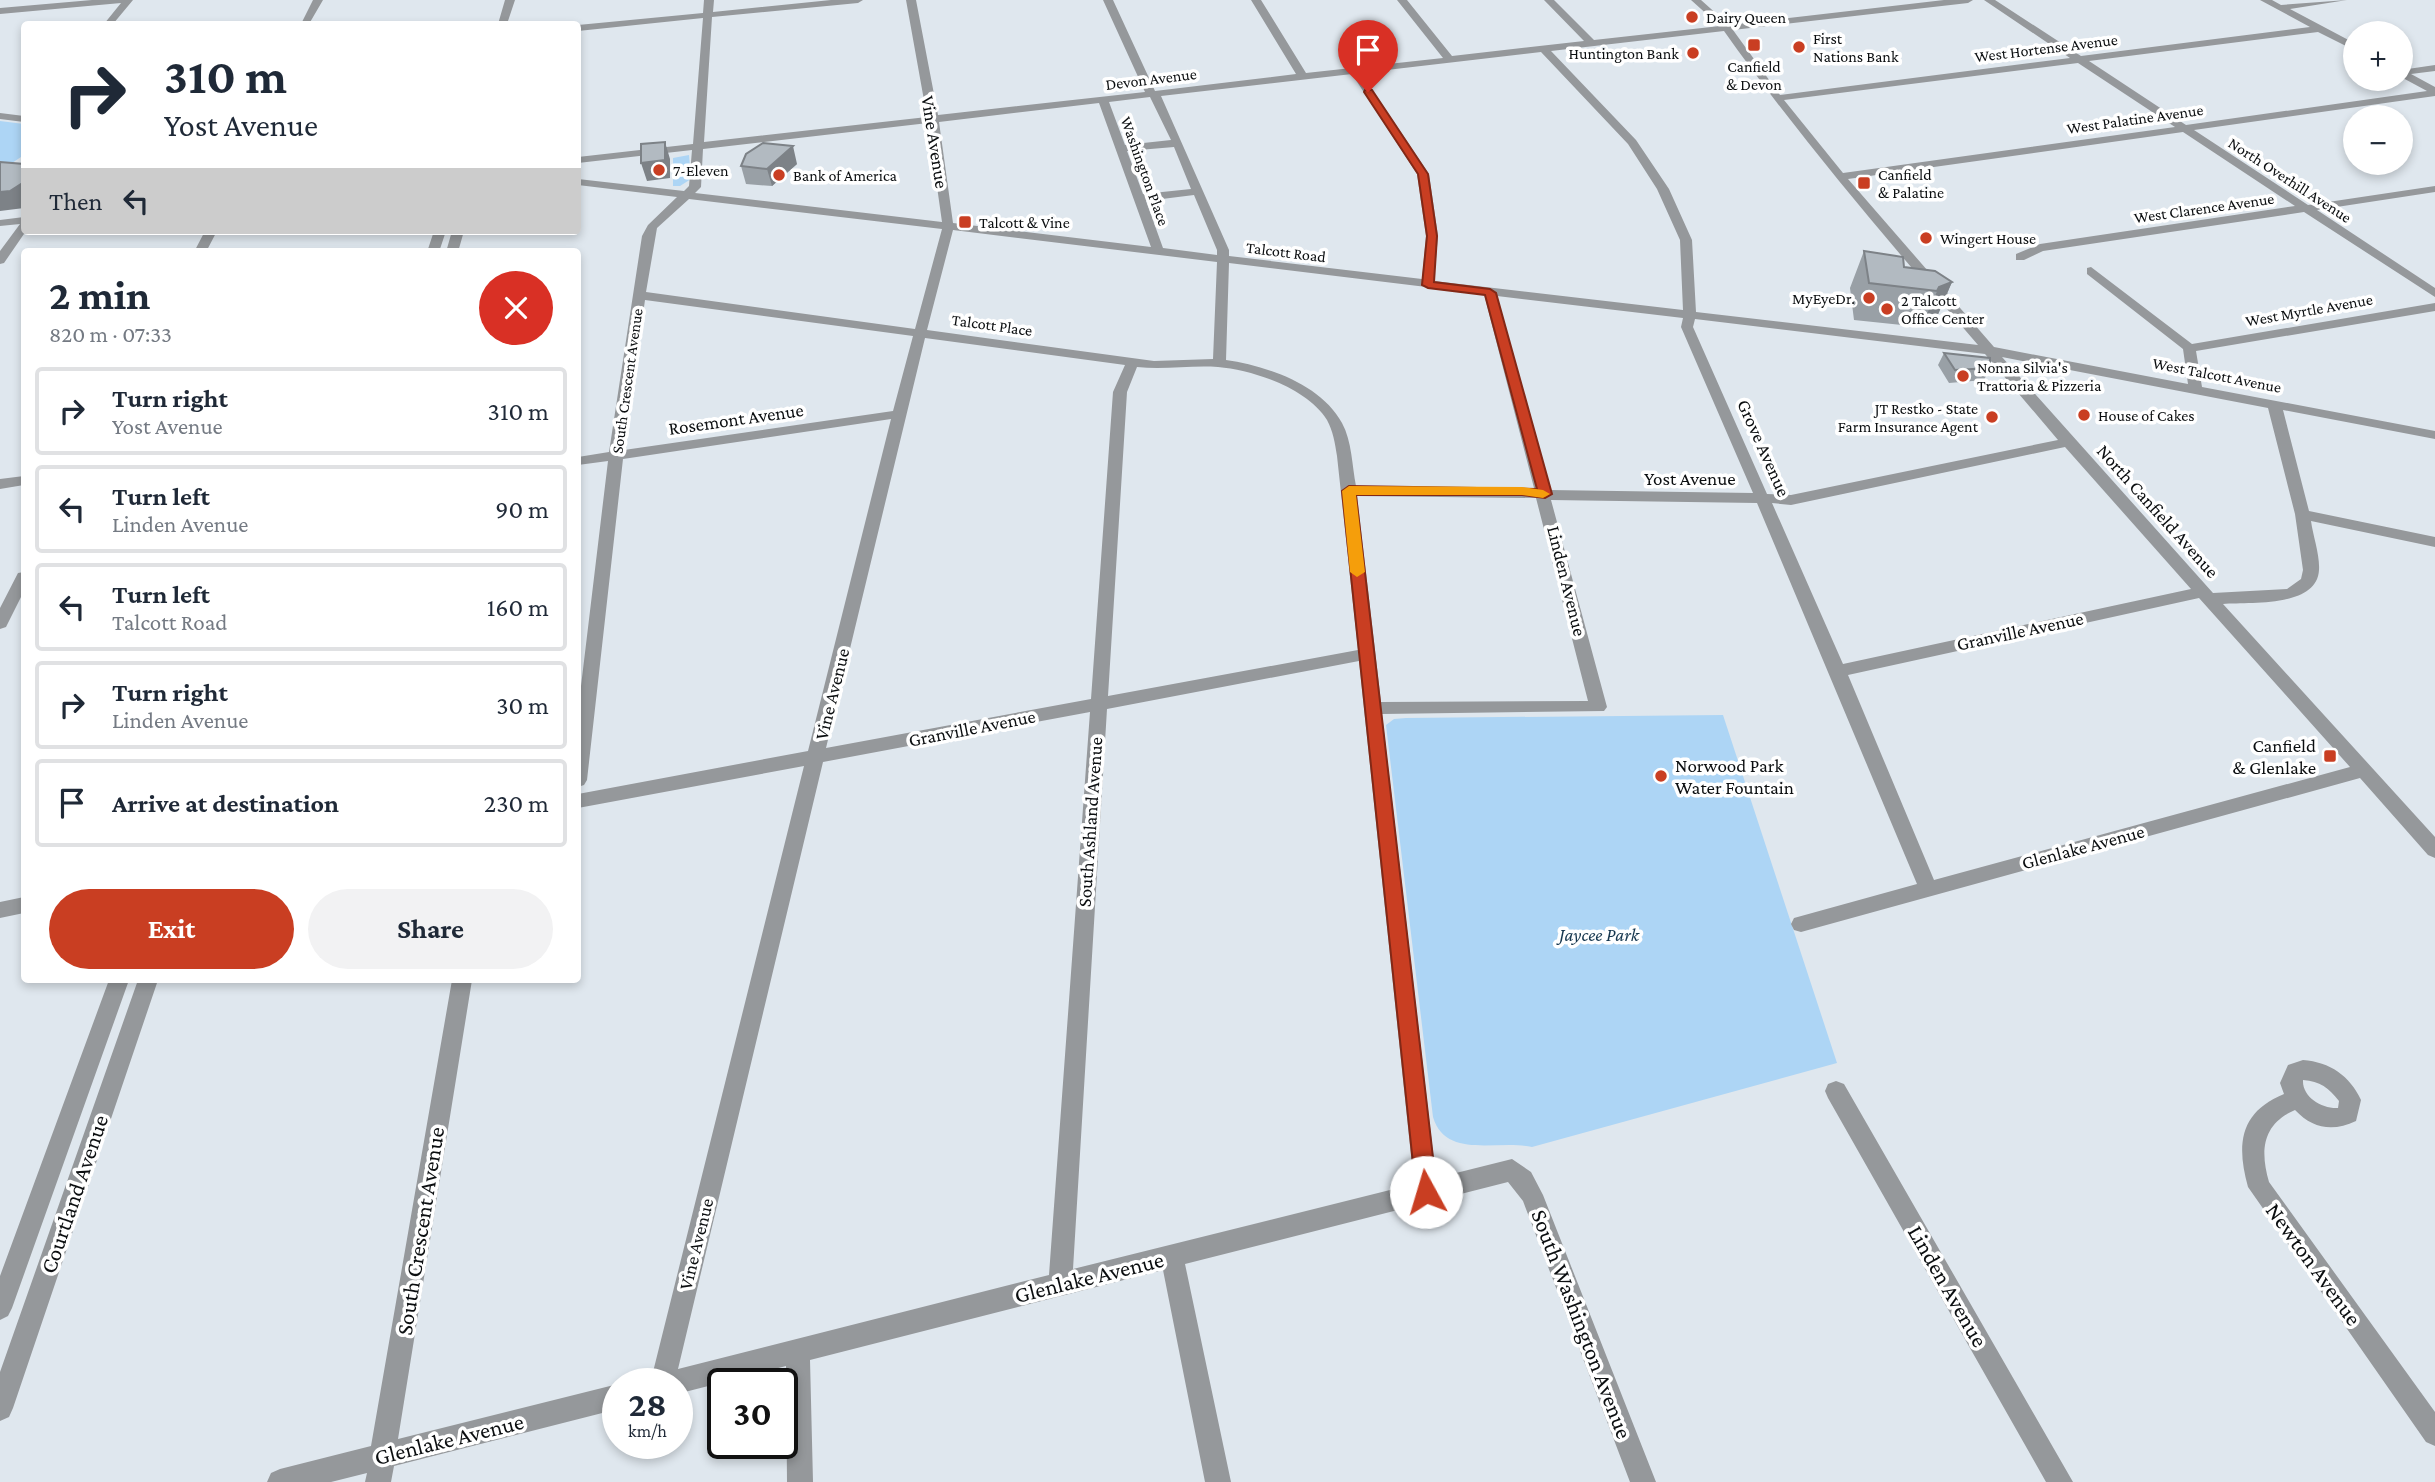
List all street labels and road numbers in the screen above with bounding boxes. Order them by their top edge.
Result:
street label: West Hortense Avenue [1974,31,2118,65]
street label: Devon Avenue [1105,65,1197,93]
street label: Vine Avenue [917,94,953,190]
street label: West Palatine Avenue [2066,101,2204,137]
street label: Washington Place [1116,114,1173,228]
street label: North Overhill Avenue [2225,134,2355,226]
street label: West Clarence Avenue [2133,190,2275,226]
street label: Talcott Road [1245,239,1327,265]
street label: West Myrtle Avenue [2244,290,2374,331]
street label: South Crescent Avenue [608,307,646,455]
street label: Talcott Place [951,311,1033,339]
street label: West Talcott Avenue [2151,354,2283,396]
street label: Grove Avenue [1733,396,1795,500]
street label: Rosemont Avenue [667,399,805,439]
street label: North Canfield Avenue [2093,440,2223,582]
street label: Yost Avenue [1644,468,1736,489]
street label: Linden Avenue [1543,524,1591,638]
street label: Granville Avenue [1955,607,2085,655]
street label: Vine Avenue [810,646,854,742]
street label: Granville Avenue [907,705,1037,751]
street label: South Ashland Avenue [1074,736,1106,908]
street label: Glenlake Avenue [2019,821,2147,873]
street label: Courtland Avenue [35,1111,113,1277]
street label: South Crescent Avenue [391,1125,449,1337]
street label: Vine Avenue [674,1196,718,1292]
street label: Newton Avenue [2261,1198,2367,1330]
street label: South Washington Avenue [1526,1206,1638,1442]
street label: Linden Avenue [1903,1220,1993,1352]
street label: Glenlake Avenue [1012,1246,1166,1308]
street label: Glenlake Avenue [372,1408,526,1470]

